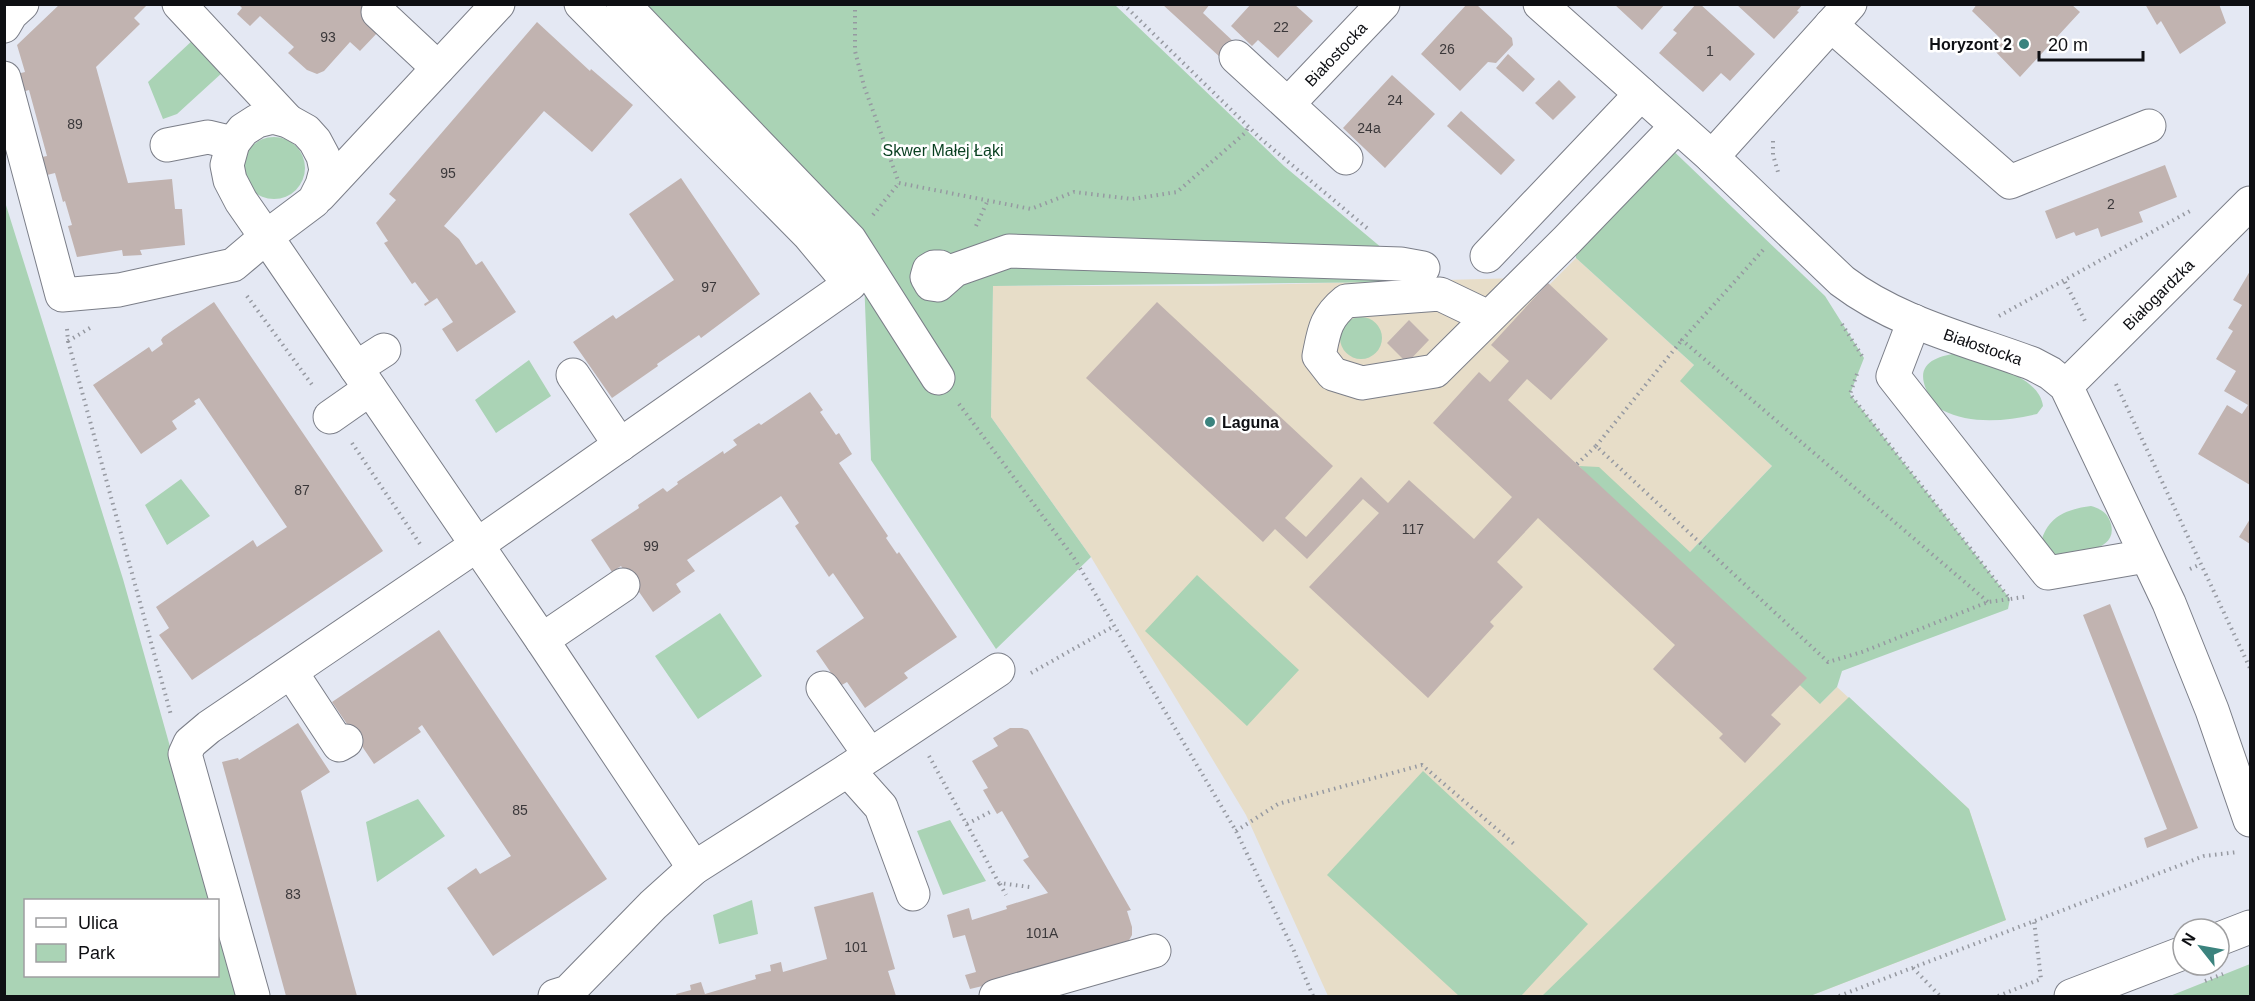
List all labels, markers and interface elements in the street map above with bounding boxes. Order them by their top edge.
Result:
house number: 22 [1273,19,1289,35]
street label: Białostocka [1302,19,1370,90]
scale bar [2039,24,2142,62]
house number: 93 [320,29,336,45]
text: 20 m [2048,35,2088,55]
place label: Horyzont 2 [1929,36,2012,53]
marker: Horyzont 2 [2017,37,2031,51]
house number: 26 [1439,41,1455,57]
house number: 1 [1706,43,1714,59]
house number: 24 [1387,92,1403,108]
house number: 89 [67,116,83,132]
house number: 24a [1357,120,1381,136]
park label: Skwer Małej Łąki [883,142,1003,159]
house number: 95 [440,165,456,181]
house number: 2 [2107,196,2115,212]
street label: Białogardzka [2120,256,2197,333]
house number: 97 [701,279,717,295]
street label: Białostocka [1941,326,2025,368]
place label: Laguna [1222,414,1279,431]
marker: Laguna [1203,415,1217,429]
house number: 87 [294,482,310,498]
house number: 117 [1402,521,1424,537]
house number: 99 [643,538,659,554]
house number: 85 [512,802,528,818]
house number: 83 [285,886,301,902]
legend [24,899,219,977]
text: Ulica [78,913,119,933]
north arrow [2171,917,2231,977]
house number: 101A [1026,925,1059,941]
text: N [2178,930,2199,949]
house number: 101 [844,939,868,955]
text: Park [78,943,116,963]

